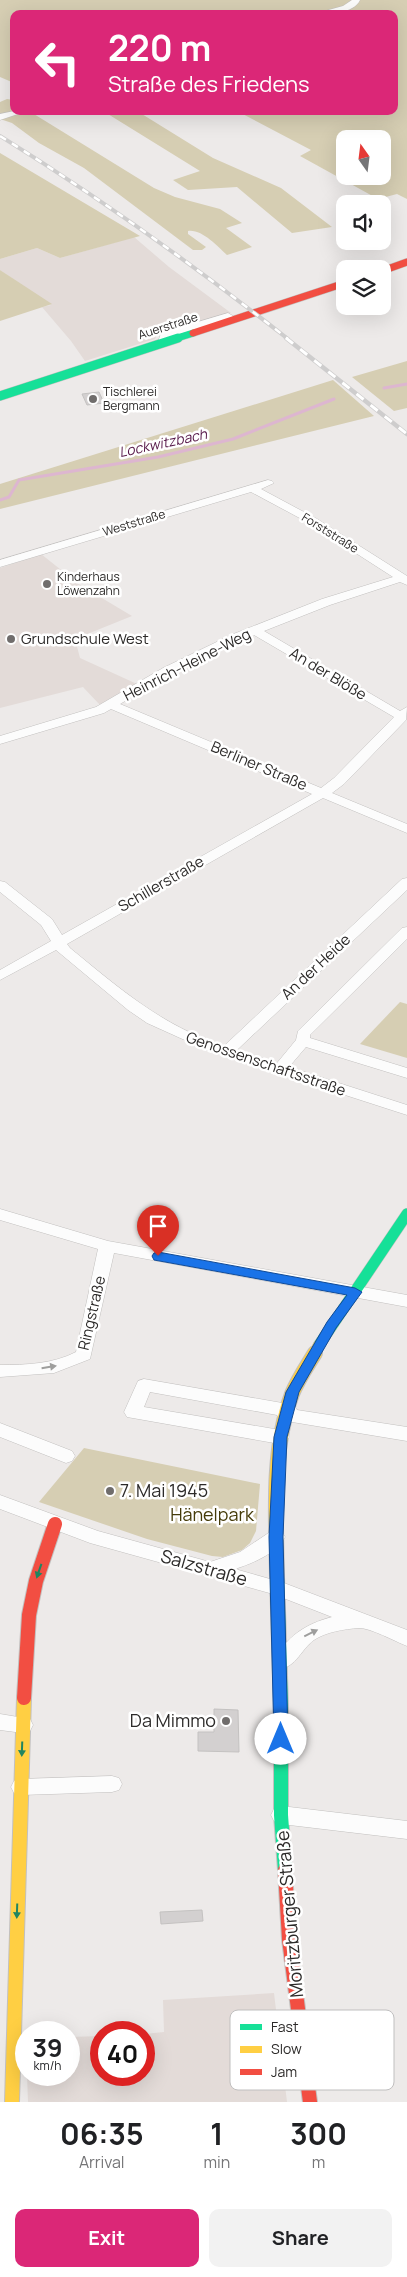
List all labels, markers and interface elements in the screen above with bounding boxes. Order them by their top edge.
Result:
text: 220 m [108,24,211,72]
icon: left [25,30,90,95]
text: Straße des Friedens [108,69,310,99]
north arrow [336,130,391,185]
map controls [336,130,391,315]
button: sound [336,195,391,250]
button: layers [336,260,391,315]
street label: Auerstraße [136,308,200,343]
place label: Tischlerei Bergmann [103,383,160,414]
marker: Tischlerei Bergmann [87,393,99,405]
water label: Lockwitzbach [117,424,209,461]
street label: Weststraße [100,505,167,540]
street label: Forststraße [299,508,362,557]
place label: Kinderhaus Löwenzahn [57,568,120,599]
marker: Kinderhaus Löwenzahn [41,578,53,590]
street label: Heinrich-Heine-Weg [119,623,254,706]
place label: Grundschule West [21,628,149,649]
marker: Grundschule West [5,633,17,645]
street label: An der Blöße [286,642,371,705]
street label: Berliner Straße [208,736,311,795]
street label: Schillerstraße [114,850,208,917]
street label: An der Heide [276,929,355,1004]
street label: Genossenschaftsstraße [183,1026,349,1101]
pin [137,1205,179,1256]
icon: arrive [144,1212,172,1240]
street label: Ringstraße [73,1273,110,1352]
one-way arrow [41,1362,57,1370]
place label: 7. Mai 1945 [120,1478,208,1502]
marker: 7. Mai 1945 [104,1485,116,1497]
park label: Hänelpark [170,1502,255,1526]
street label: Salzstraße [158,1543,250,1591]
one-way arrow [35,1563,42,1578]
one-way arrow [304,1628,319,1637]
place label: Da Mimmo [130,1708,216,1732]
position arrow [254,1712,306,1764]
marker: Da Mimmo [220,1715,232,1727]
one-way arrow [18,1741,26,1757]
street label: Moritzburger Straße [270,1830,308,1999]
one-way arrow [13,1904,21,1920]
legend [230,2010,394,2090]
text: Fast [271,2017,299,2036]
speed limit sign: 40 [90,2021,155,2086]
text: 39 [32,2030,63,2065]
text: Slow [271,2039,302,2058]
text: km/h [34,2057,61,2074]
text: Jam [271,2062,297,2081]
text: 06:35 [60,2113,144,2154]
text: 1 [210,2113,223,2154]
text: 300 [290,2113,347,2154]
text: Arrival [79,2151,125,2173]
text: min [203,2151,230,2173]
text: m [312,2151,325,2173]
button: Exit [15,2209,199,2267]
button: Share [209,2209,392,2267]

